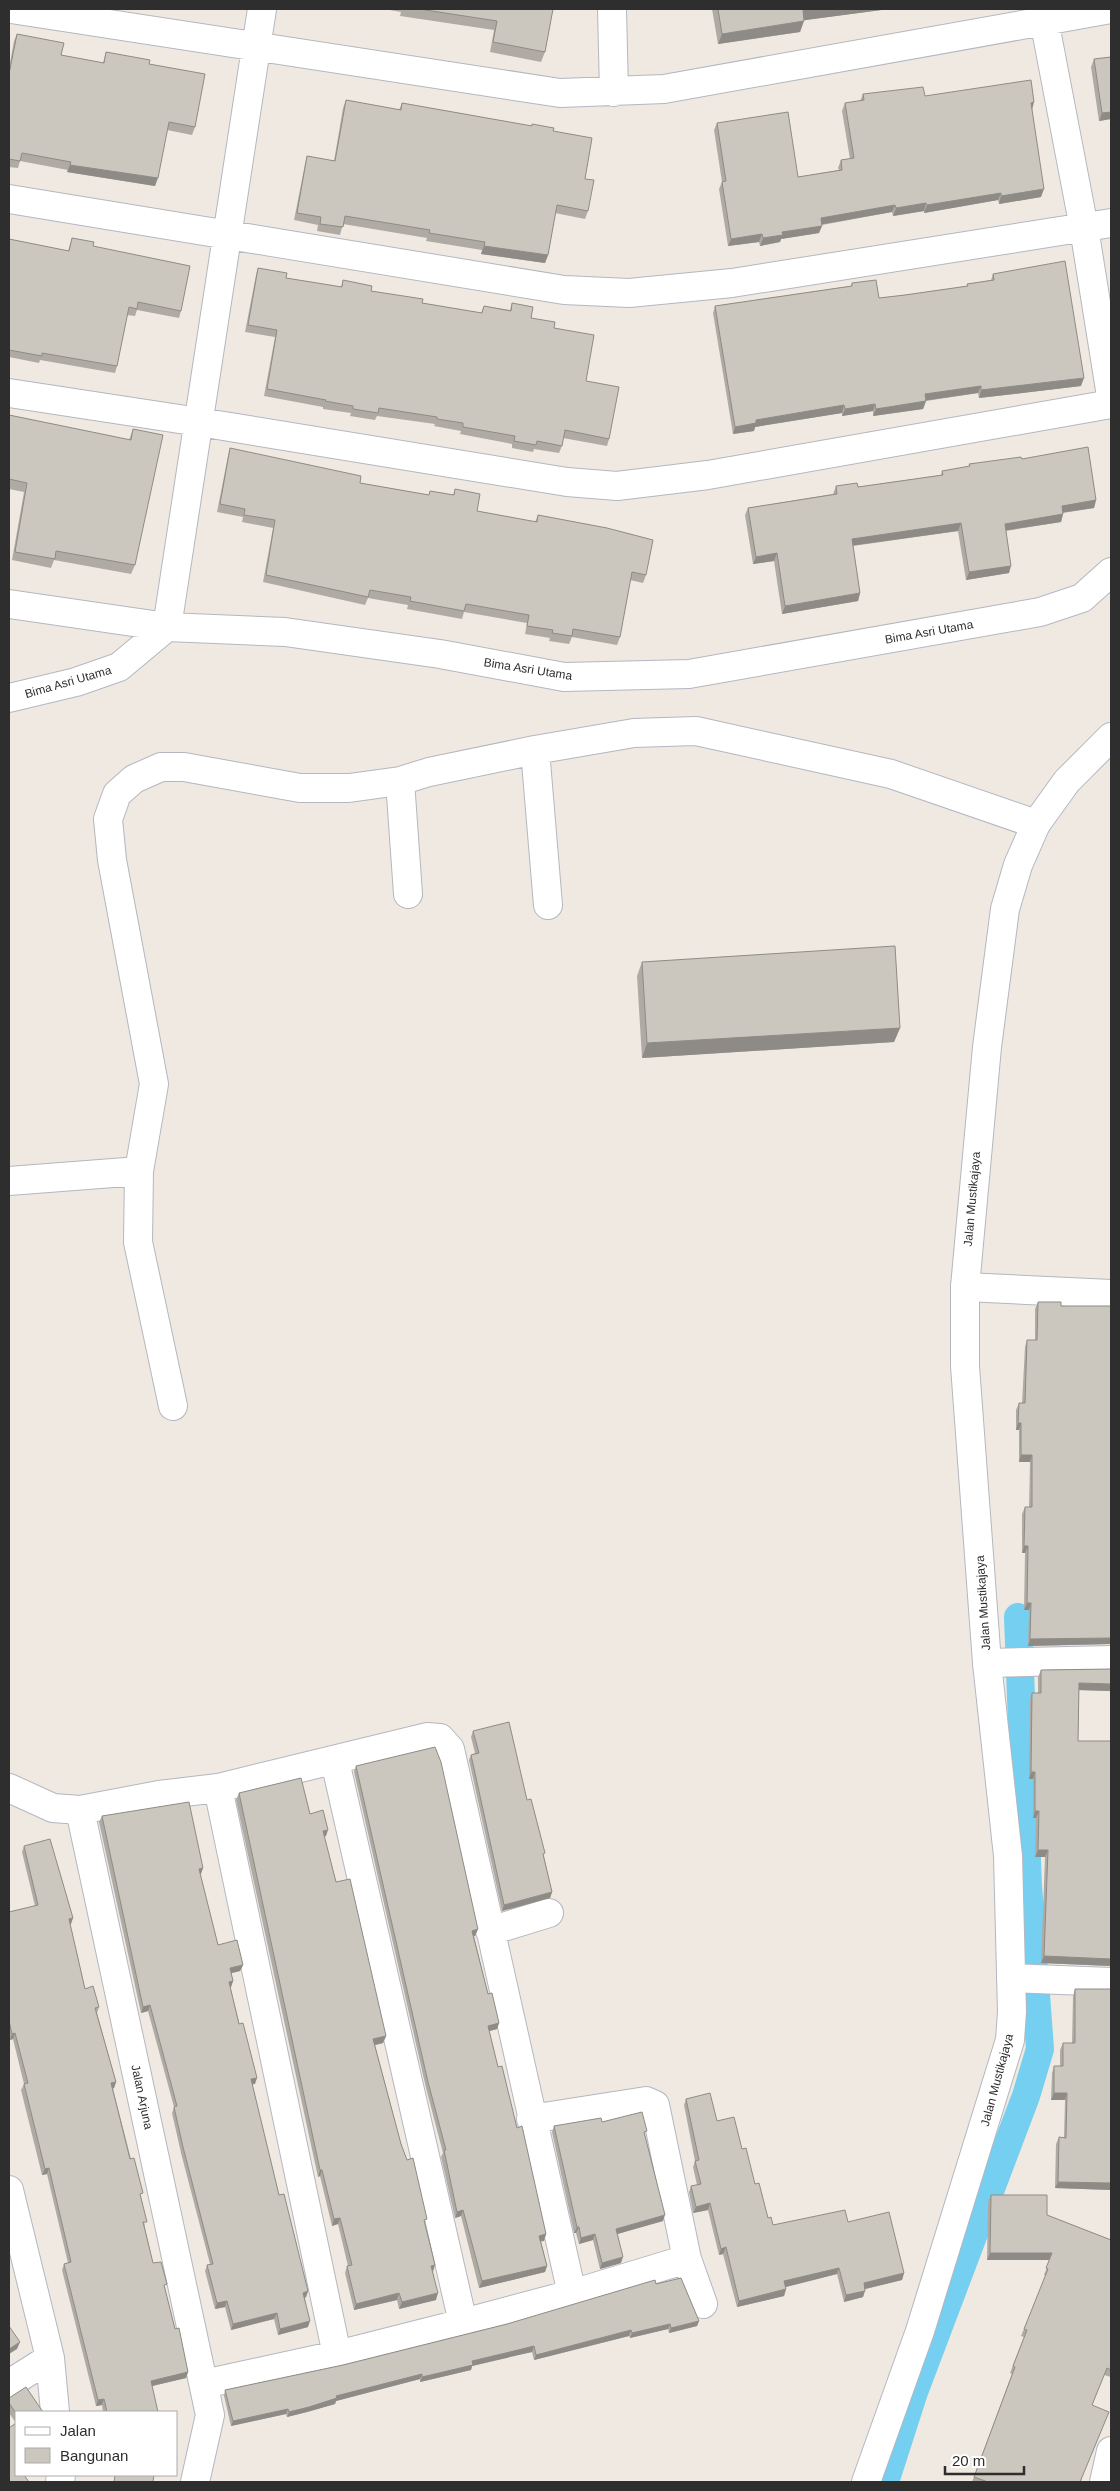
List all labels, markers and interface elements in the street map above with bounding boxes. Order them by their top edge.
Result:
street label: Bima Asri Utama [884,617,975,647]
street label: Bima Asri Utama [483,655,574,683]
street label: Bima Asri Utama [23,663,113,701]
street label: Jalan Mustikajaya [961,1151,983,1247]
street label: Jalan Mustikajaya [973,1555,993,1651]
street label: Jalan Mustikajaya [978,2032,1016,2128]
street label: Jalan Arjuna [128,2063,156,2131]
legend [15,2411,178,2476]
text: Jalan [60,2422,96,2439]
scale bar [945,2444,1024,2476]
text: Bangunan [60,2447,128,2464]
text: 20 m [952,2452,985,2469]

